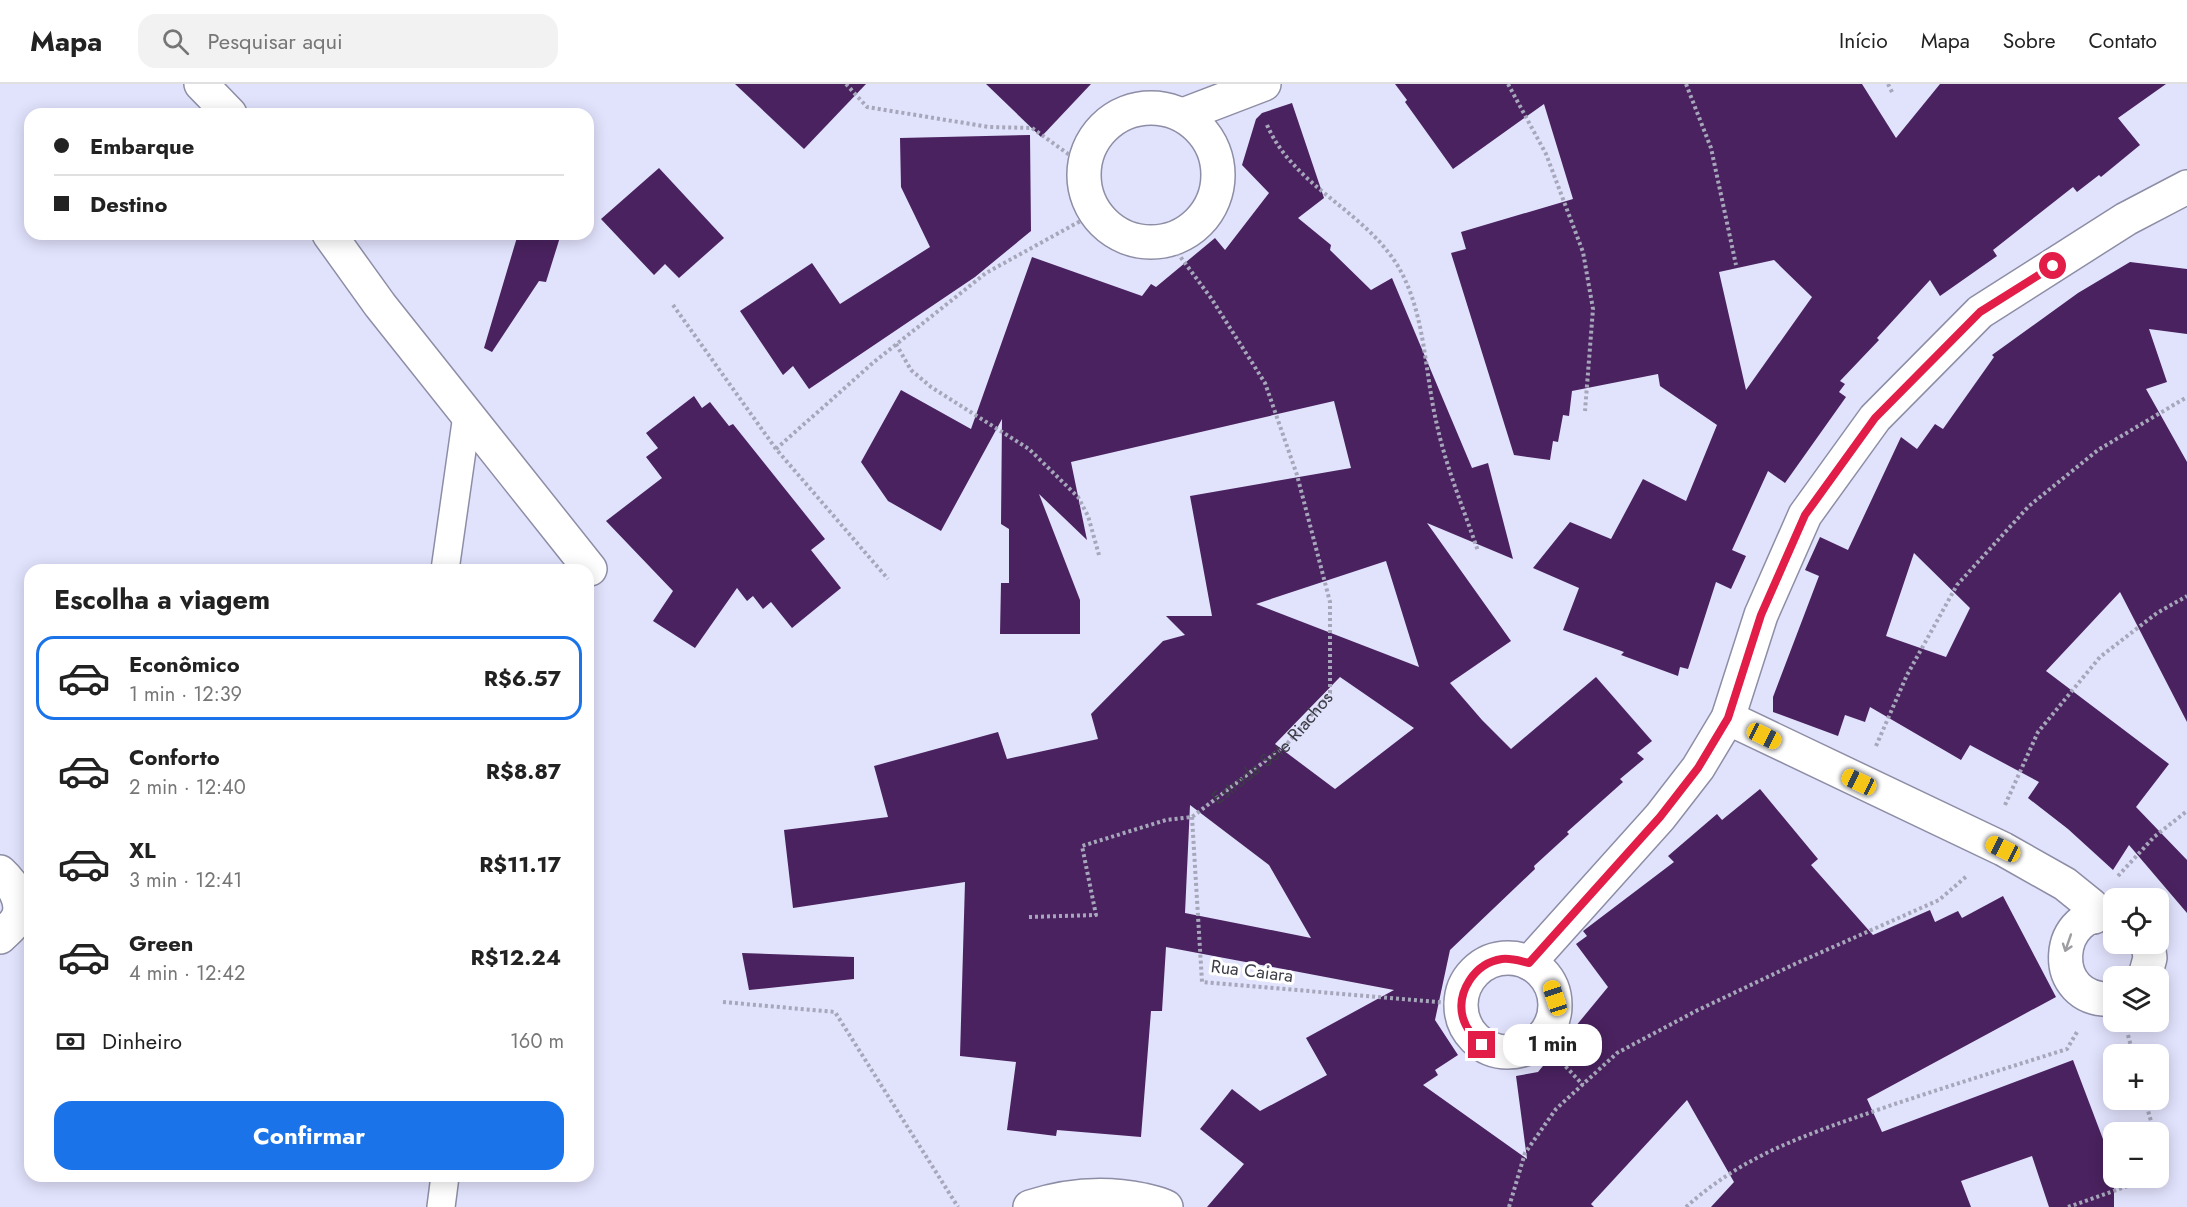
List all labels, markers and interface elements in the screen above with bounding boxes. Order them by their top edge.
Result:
search box [138,14,558,68]
text: Mapa [30,21,102,62]
icon: search [159,25,192,58]
text: Pesquisar aqui [207,25,343,57]
text: Início [1839,26,1888,56]
text: Mapa [1921,26,1970,56]
text: Sobre [2003,26,2055,56]
text: Contato [2088,26,2157,56]
text: Embarque [90,130,194,162]
text: Destino [90,188,167,220]
route start [2039,252,2066,279]
text: Escolha a viagem [54,580,270,619]
text: Econômico [129,648,240,680]
icon: car [57,651,111,705]
text: R$6.57 [484,662,561,694]
text: 1 min · 12:39 [129,680,242,709]
street label: Estrada Sete Riachos [1206,686,1339,810]
car [1744,720,1784,752]
text: Conforto [129,741,220,773]
icon: car [57,744,111,798]
text: R$8.87 [486,755,561,787]
car [1839,766,1879,798]
text: 2 min · 12:40 [129,773,246,802]
car [1983,833,2023,865]
text: XL [129,834,156,866]
icon: car [57,837,111,891]
text: R$11.17 [479,848,561,880]
text: 3 min · 12:41 [129,866,242,895]
map controls [2103,888,2169,1188]
button: locate [2103,888,2169,954]
text: Green [129,927,193,959]
icon: car [57,930,111,984]
one-way arrow [2062,933,2073,952]
text: R$12.24 [471,941,561,973]
street label: Rua Caiara [1209,953,1295,989]
text: 4 min · 12:42 [129,959,245,988]
button: layers [2103,966,2169,1032]
car [1541,978,1569,1018]
callout: 1 min [1503,1024,1602,1066]
icon: cash [54,1025,87,1058]
text: Dinheiro [102,1025,182,1057]
text: 160 m [510,1027,564,1056]
text: 1 min [1528,1030,1577,1059]
route end [1468,1031,1495,1058]
button: + [2103,1044,2169,1110]
button: Confirmar [54,1101,564,1170]
button: − [2103,1122,2169,1188]

